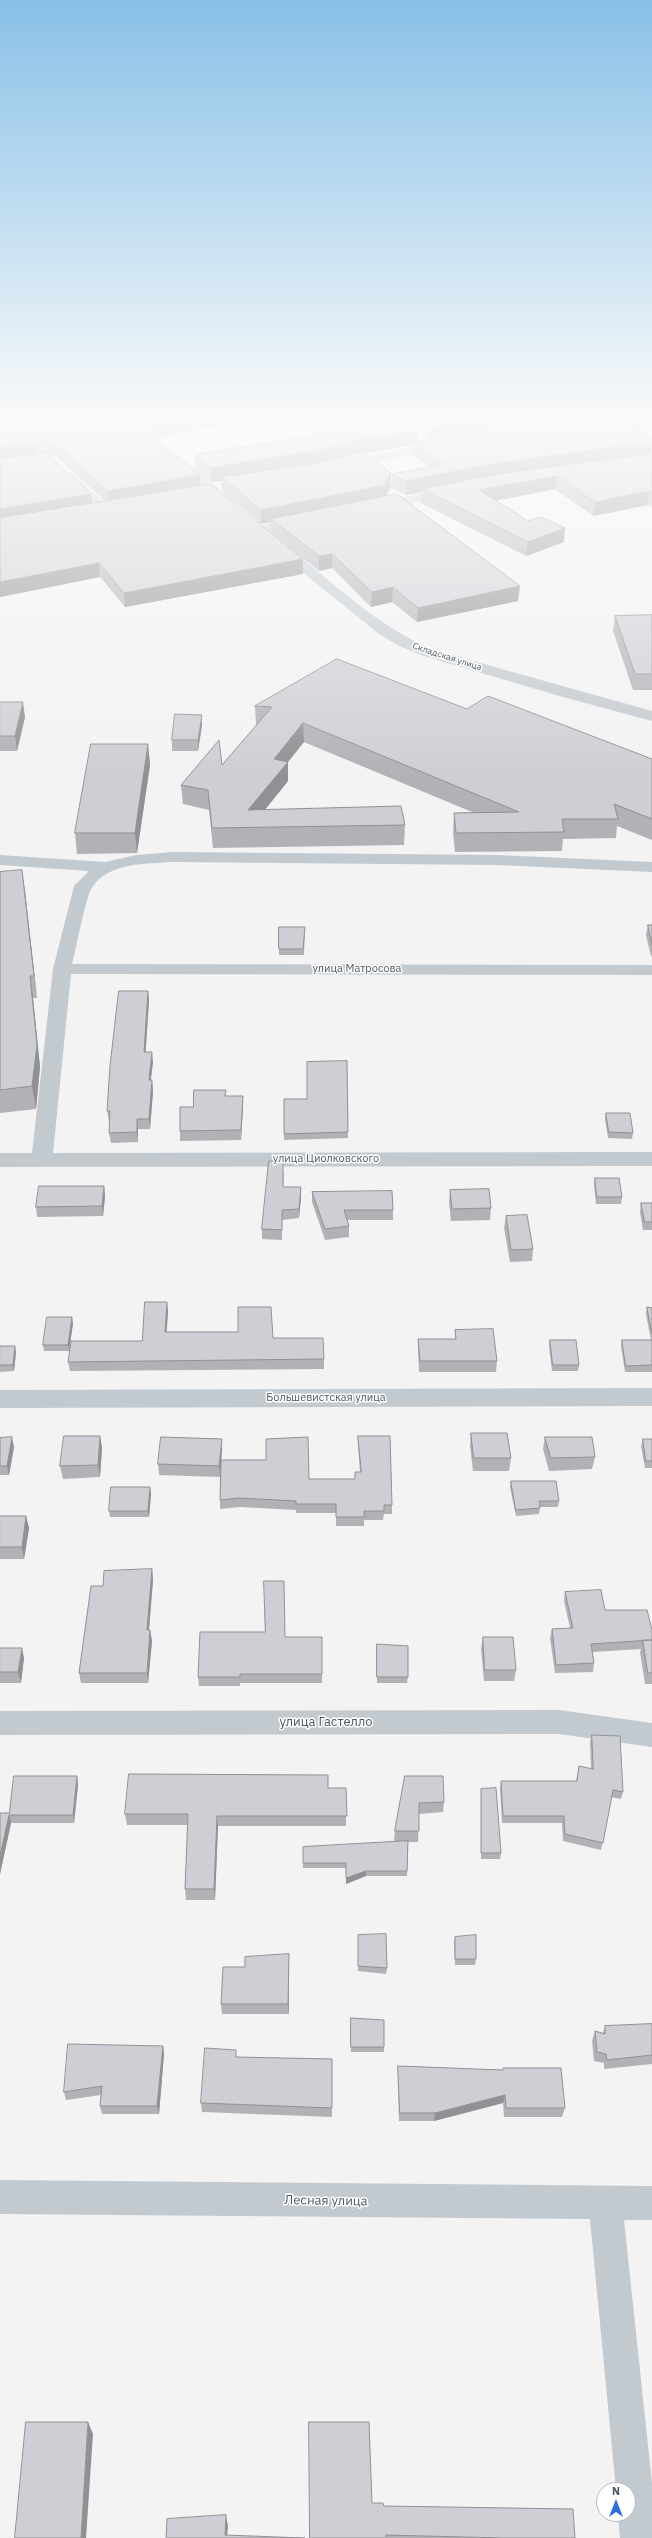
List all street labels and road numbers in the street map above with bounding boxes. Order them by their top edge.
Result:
street label: Складская улица [411,641,483,673]
street label: улица Матросова [313,962,401,976]
street label: улица Циолковского [273,1152,379,1166]
street label: Большевистская улица [266,1391,386,1405]
street label: улица Гастелло [279,1714,373,1730]
street label: Лесная улица [284,2192,368,2210]

